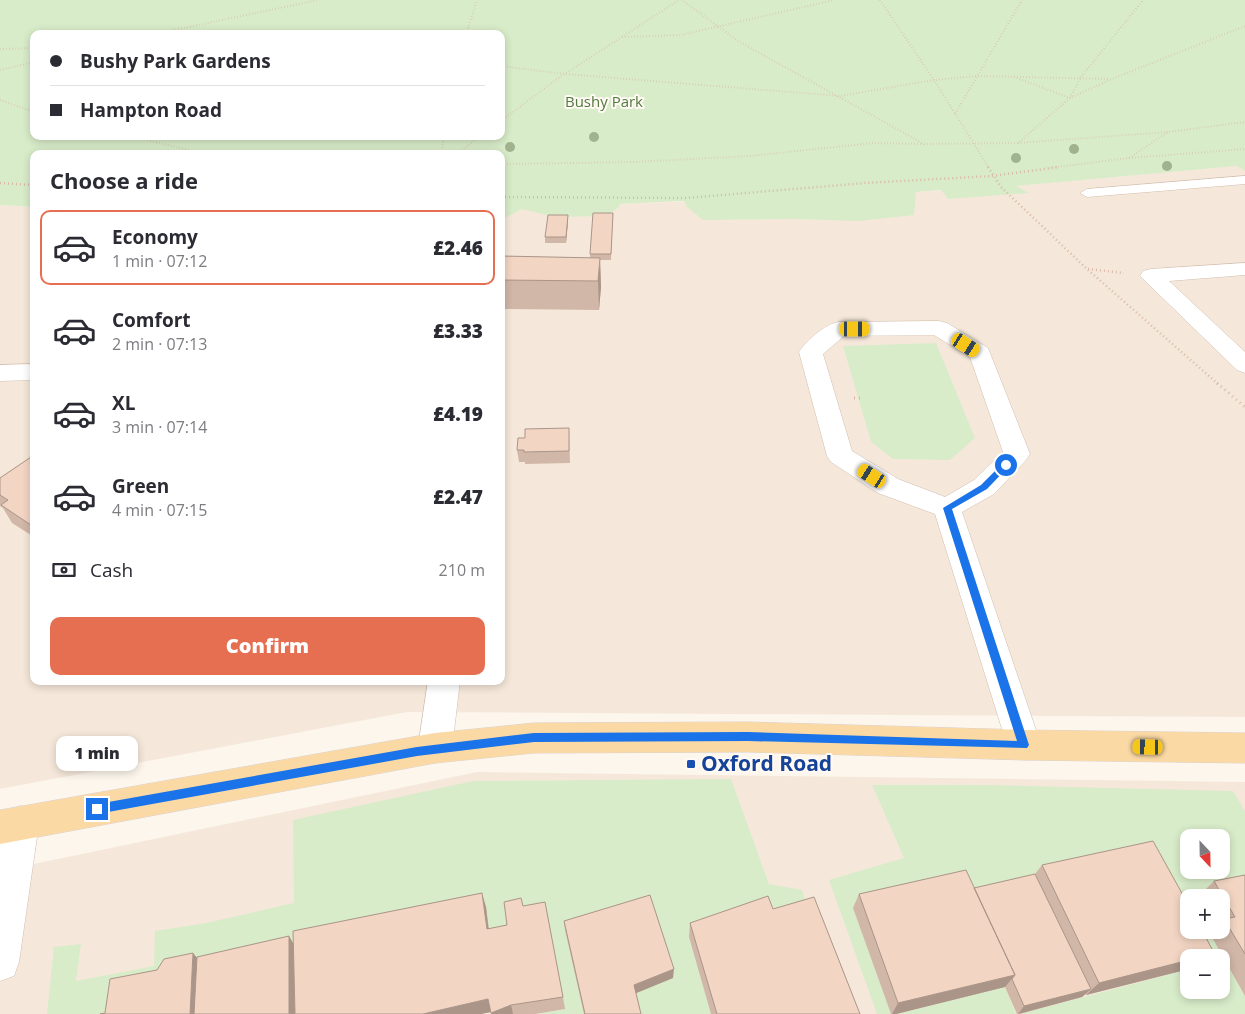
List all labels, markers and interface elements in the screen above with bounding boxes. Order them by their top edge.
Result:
text: Bushy Park Gardens [80,48,271,74]
park label: Bushy Park [565,91,643,111]
text: Hampton Road [80,97,222,123]
text: Choose a ride [50,165,198,195]
text: Economy [112,224,198,250]
icon: car [52,225,97,270]
text: £2.46 [433,235,483,261]
text: 1 min · 07:12 [112,250,207,272]
text: Comfort [112,307,191,333]
icon: car [52,308,97,353]
text: £3.33 [433,318,483,344]
car [840,322,870,337]
car [949,331,982,359]
text: 2 min · 07:13 [112,333,207,355]
text: XL [112,390,135,416]
icon: car [52,391,97,436]
text: £4.19 [433,401,483,427]
text: 3 min · 07:14 [112,416,207,438]
route start [995,454,1017,476]
car [855,462,888,490]
text: Green [112,473,169,499]
icon: car [52,474,97,519]
text: £2.47 [433,484,483,510]
text: 4 min · 07:15 [112,499,207,521]
icon: cash [50,556,78,584]
text: Cash [90,557,133,583]
text: 210 m [439,559,485,581]
button: Confirm [50,617,485,675]
callout: 1 min [56,736,138,772]
car [1132,739,1163,755]
text: 1 min [74,742,120,764]
place label: Oxford Road [701,749,832,777]
marker: Oxford Road [685,758,697,770]
route end [86,798,108,820]
north arrow [1180,829,1230,879]
map controls [1180,829,1230,999]
button: + [1180,889,1230,939]
button: − [1180,949,1230,999]

